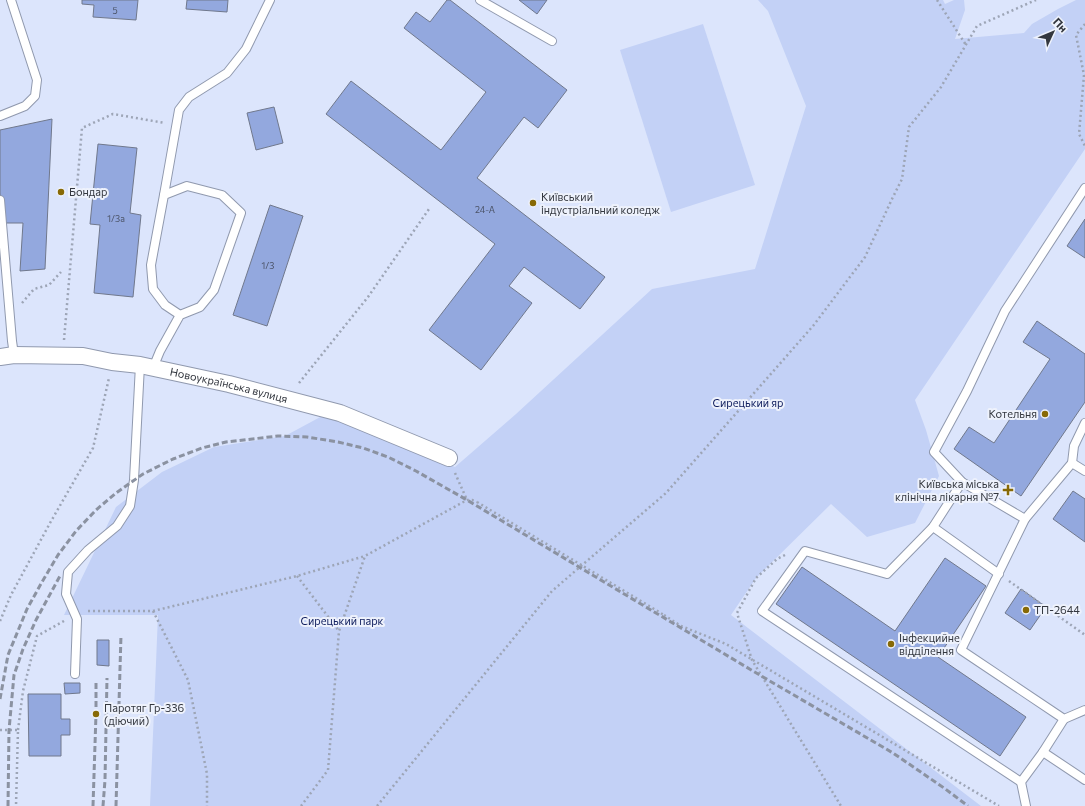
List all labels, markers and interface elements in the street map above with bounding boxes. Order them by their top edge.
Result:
house number: 5 [112,5,118,16]
north arrow [1033,12,1073,52]
text: Пн [1051,15,1070,34]
place label: Бондар [69,185,107,198]
marker: Бондар [56,187,66,197]
place label: Київський індустріальний коледж [541,190,660,216]
marker: Київський індустріальний коледж [528,198,538,208]
house number: 24-А [475,204,495,215]
house number: 1/3а [107,213,125,224]
house number: 1/3 [262,260,275,271]
street label: Новоукраїнська вулиця [169,365,289,405]
park label: Сирецький яр [713,396,783,409]
place label: Котельня [989,407,1037,420]
marker: Котельня [1040,409,1050,419]
place label: Київська міська клінічна лікарня №7 [895,477,999,503]
marker: Київська міська клінічна лікарня №7 [1002,484,1014,496]
place label: ТП-2644 [1034,603,1080,616]
marker: ТП-2644 [1021,605,1031,615]
park label: Сирецький парк [300,614,384,627]
place label: Інфекцийне відділення [899,631,960,657]
marker: Інфекцийне відділення [886,639,896,649]
place label: Паротяг Гр-336 (діючий) [104,701,185,727]
marker: Паротяг Гр-336 (діючий) [91,709,101,719]

